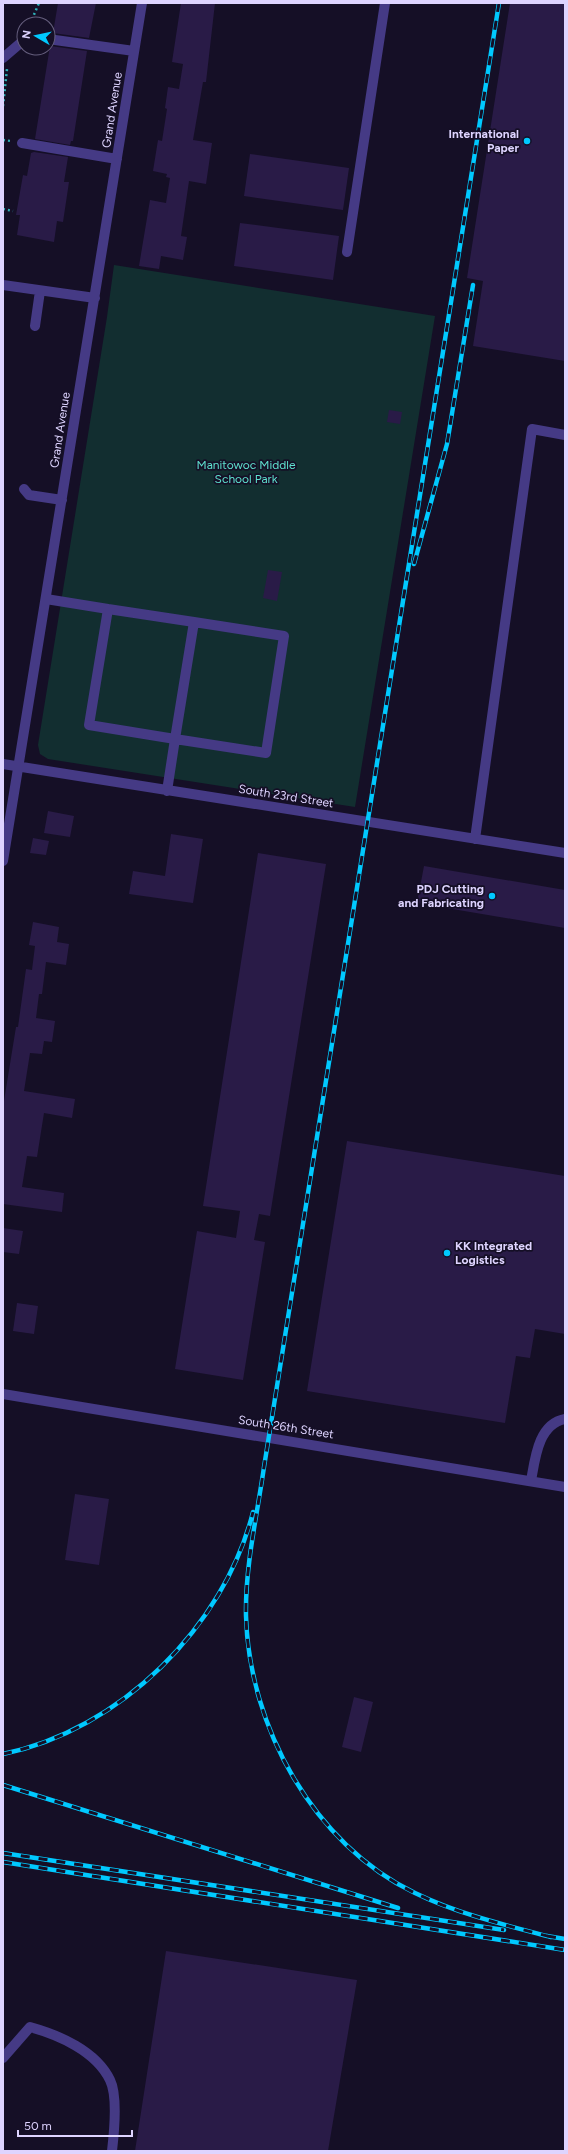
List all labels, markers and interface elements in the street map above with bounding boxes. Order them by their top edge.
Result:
north arrow [16,16,56,56]
text: N [20,29,34,40]
street label: Grand Avenue [99,71,125,149]
place label: International Paper [448,127,519,155]
marker: International Paper [522,136,532,146]
street label: Grand Avenue [47,391,73,469]
park label: Manitowoc Middle School Park [197,458,296,486]
street label: South 23rd Street [237,782,335,811]
place label: PDJ Cutting and Fabricating [398,882,484,910]
marker: PDJ Cutting and Fabricating [487,891,497,901]
place label: KK Integrated Logistics [455,1239,532,1267]
marker: KK Integrated Logistics [442,1248,452,1258]
street label: South 26th Street [237,1413,335,1442]
scale bar [18,2112,132,2138]
text: 50 m [24,2119,52,2133]

